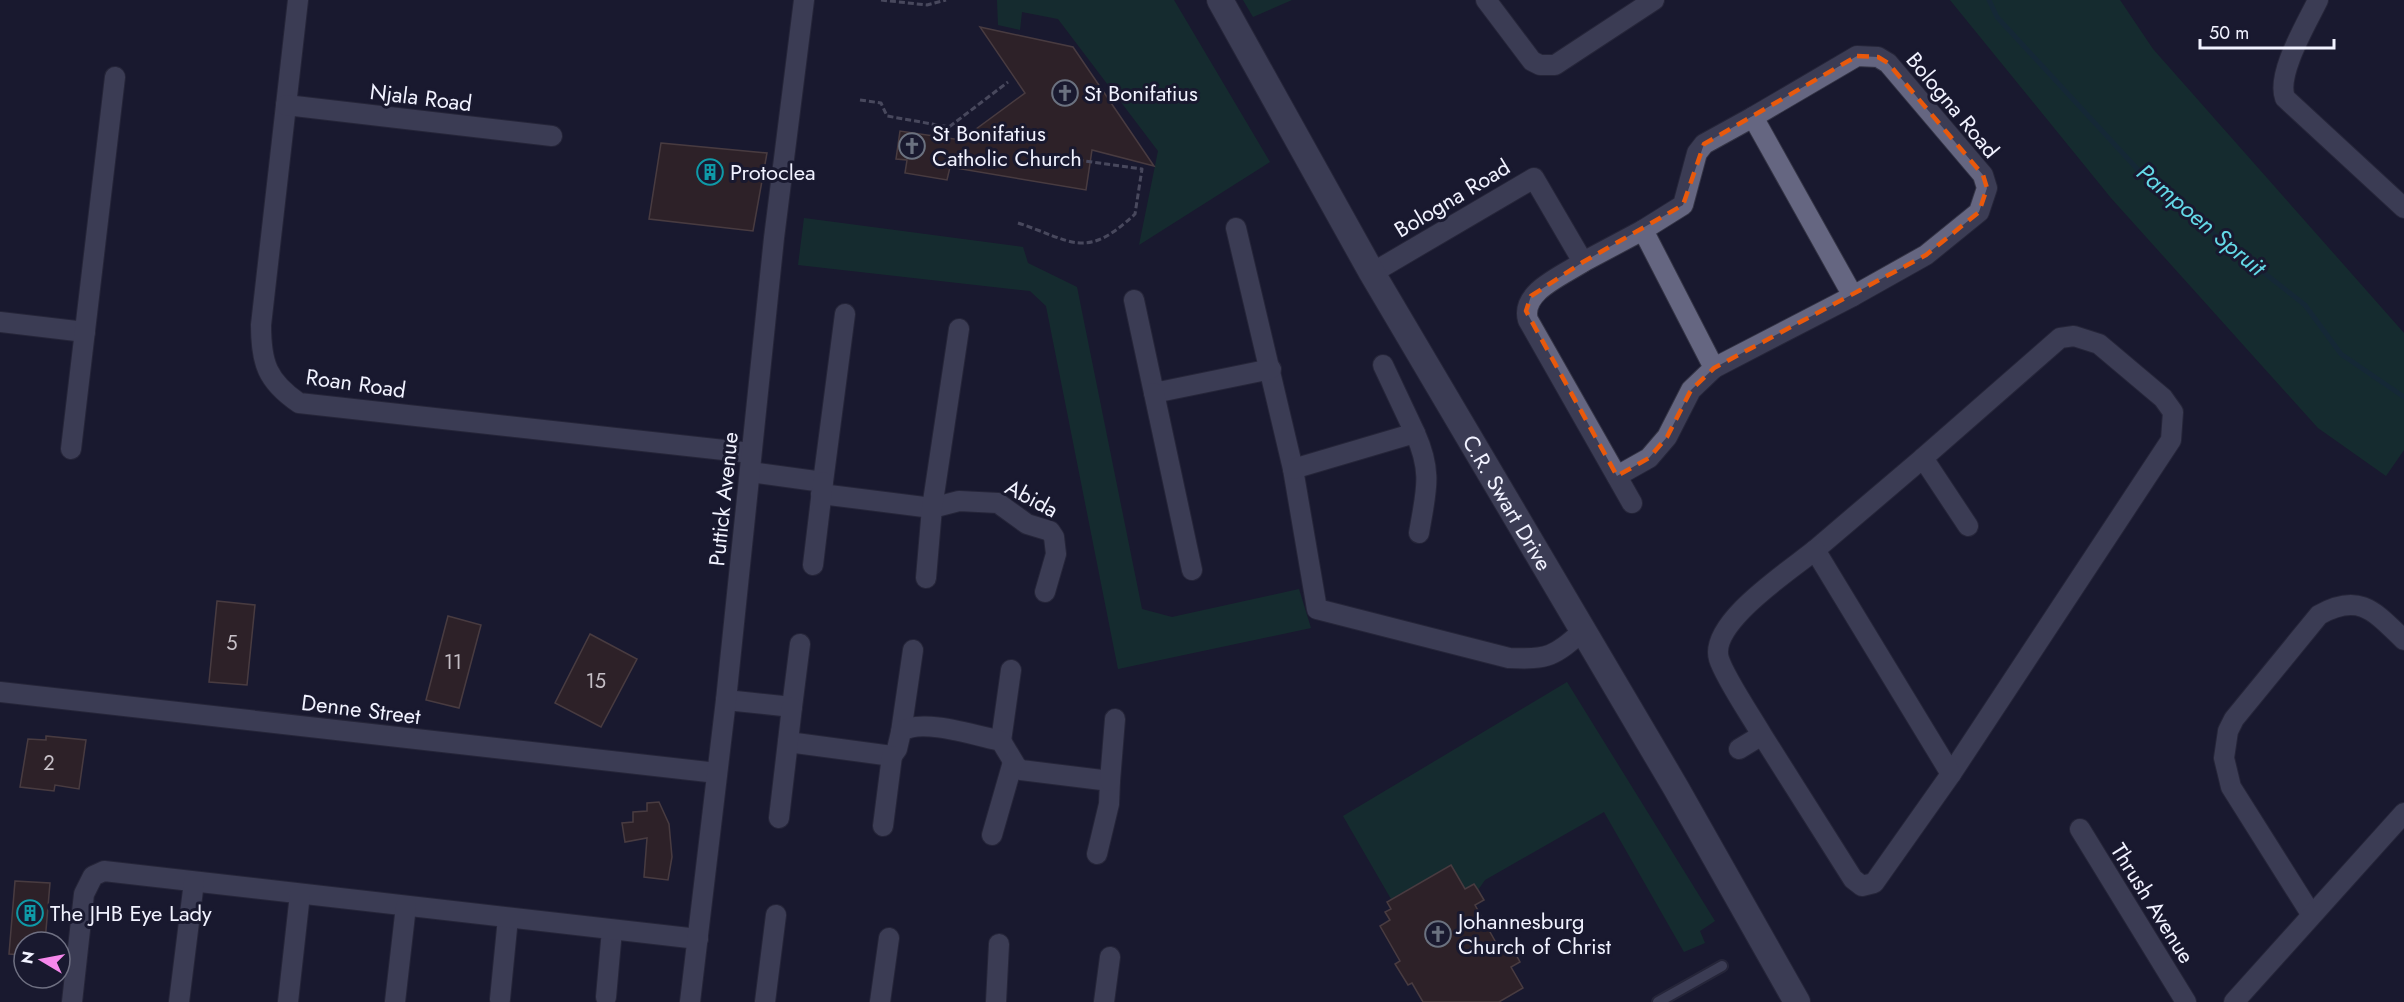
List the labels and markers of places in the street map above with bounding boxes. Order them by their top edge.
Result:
place label: St Bonifatius [1084,77,1198,109]
church icon: St Bonifatius [1050,78,1080,108]
place label: St Bonifatius Catholic Church [932,117,1082,174]
church icon: St Bonifatius Catholic Church [897,131,927,161]
place label: Protoclea [730,156,816,188]
building icon: Protoclea [695,157,725,187]
place label: The JHB Eye Lady [50,897,212,929]
building icon: The JHB Eye Lady [15,898,45,928]
place label: Johannesburg Church of Christ [1455,905,1612,962]
church icon: Johannesburg Church of Christ [1423,919,1453,949]

